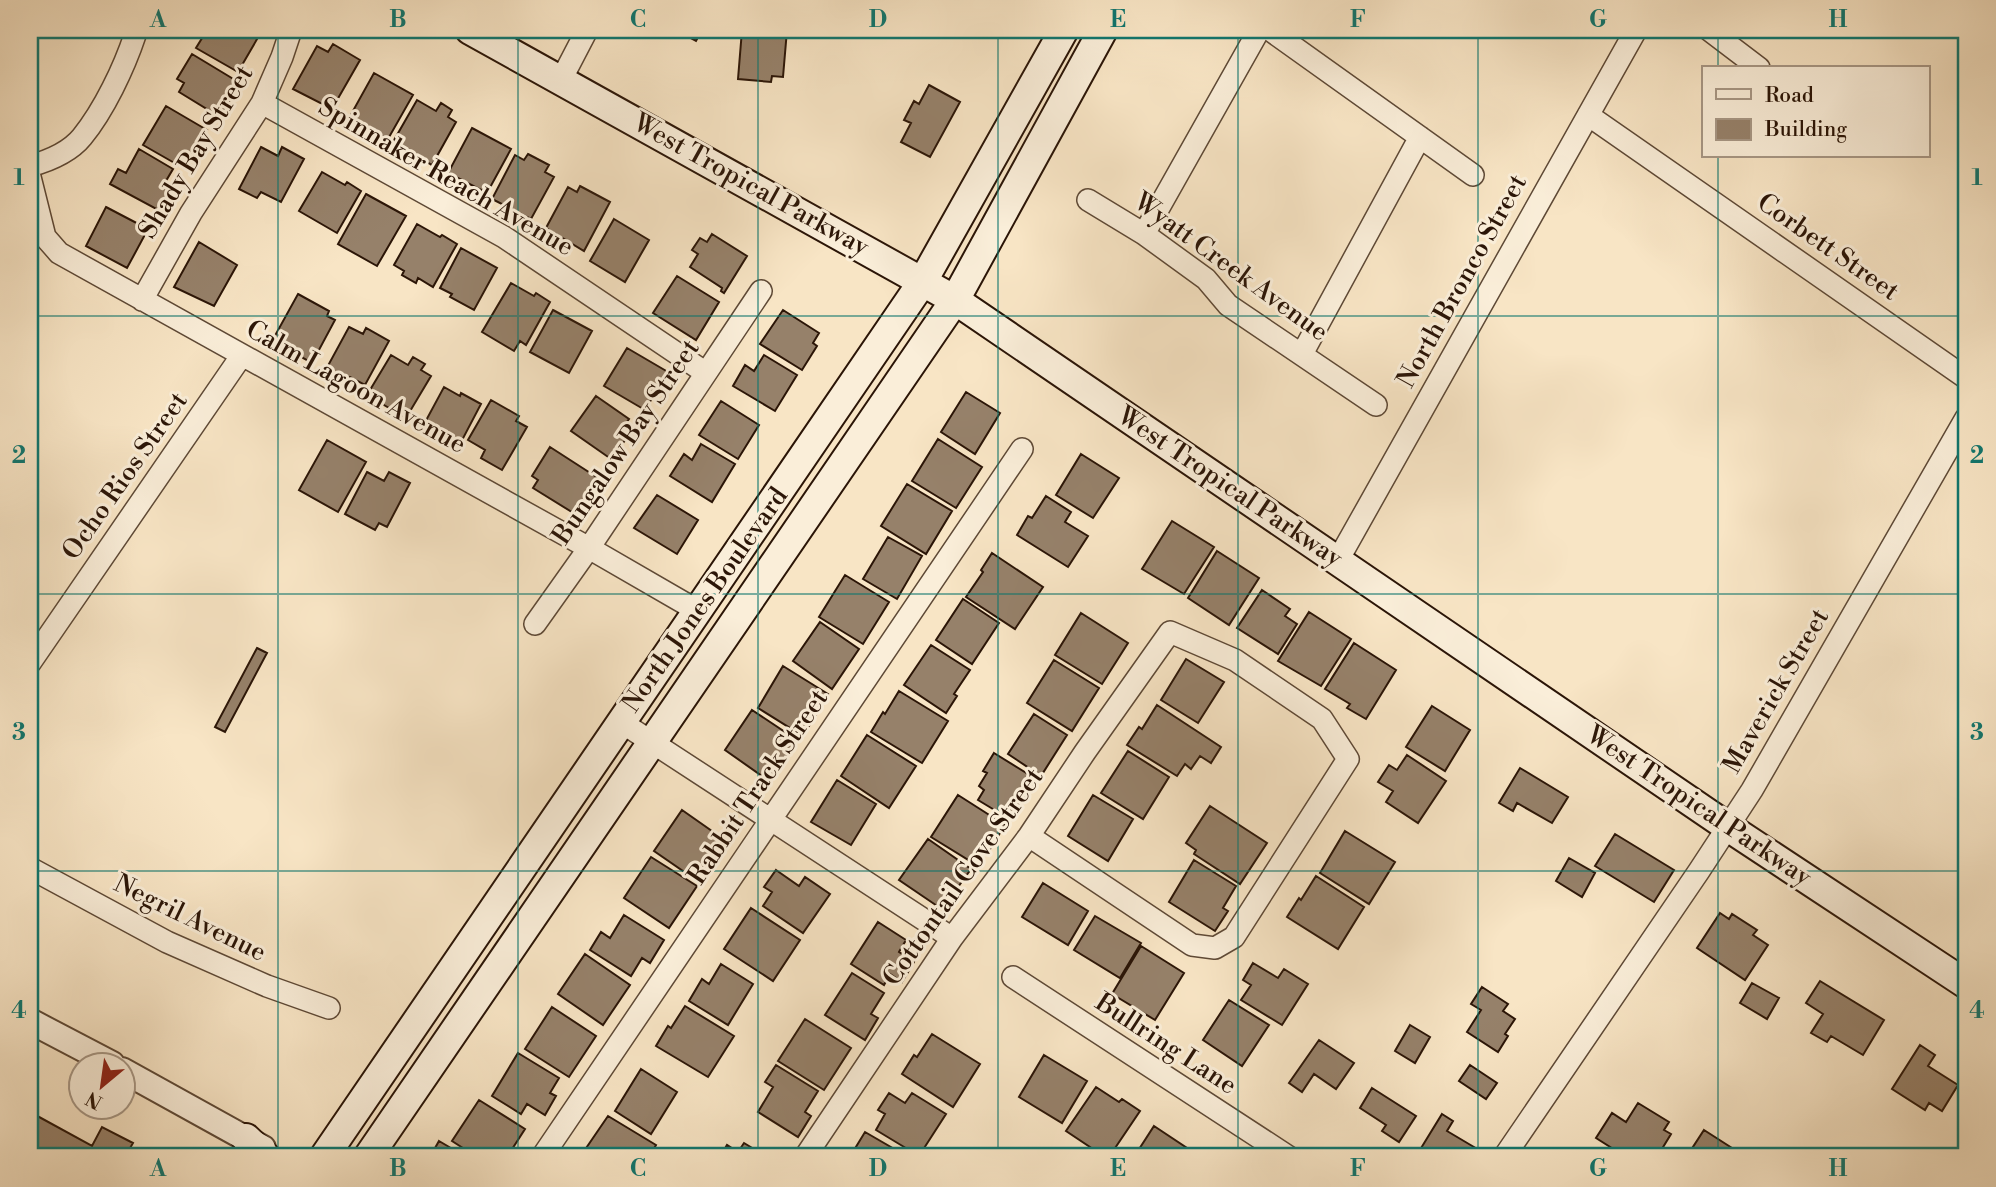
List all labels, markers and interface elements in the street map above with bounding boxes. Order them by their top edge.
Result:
text: A [149,6,167,34]
text: B [389,6,407,34]
text: C [630,6,646,34]
text: D [869,6,887,34]
text: E [1110,6,1126,34]
text: F [1350,6,1366,34]
text: G [1589,6,1607,34]
text: H [1829,6,1848,34]
street label: Shady Bay Street [132,60,260,244]
legend [1702,66,1930,158]
text: Road [1765,83,1814,109]
street label: Spinnaker Reach Avenue [313,91,579,263]
street label: West Tropical Parkway [627,106,875,263]
text: Building [1764,117,1847,143]
text: 1 [13,164,25,192]
text: 1 [1971,164,1983,192]
street label: North Bronco Street [1390,169,1534,393]
street label: Wyatt Creek Avenue [1127,185,1334,348]
street label: Corbett Street [1751,186,1905,308]
street label: Calm Lagoon Avenue [240,313,472,461]
street label: Bungalow Bay Street [545,334,706,551]
street label: Ocho Rios Street [55,386,195,566]
street label: West Tropical Parkway [1111,399,1349,574]
text: 2 [12,442,26,470]
text: 2 [1970,442,1984,470]
street label: North Jones Boulevard [615,481,795,719]
street label: Maverick Street [1716,603,1836,779]
street label: Rabbit Track Street [681,683,835,891]
street label: West Tropical Parkway [1580,718,1818,893]
text: 3 [12,719,26,747]
text: 3 [1970,719,1984,747]
street label: Cottontail Cove Street [876,762,1050,992]
street label: Negril Avenue [109,867,271,969]
street label: Bullring Lane [1088,986,1243,1102]
text: 4 [11,997,27,1025]
text: 4 [1969,997,1985,1025]
north arrow [66,1050,136,1120]
text: N [82,1086,107,1114]
text: A [149,1155,167,1183]
text: B [389,1155,407,1183]
text: C [630,1155,646,1183]
text: D [869,1155,887,1183]
text: E [1110,1155,1126,1183]
text: F [1350,1155,1366,1183]
text: G [1589,1155,1607,1183]
text: H [1829,1155,1848,1183]

